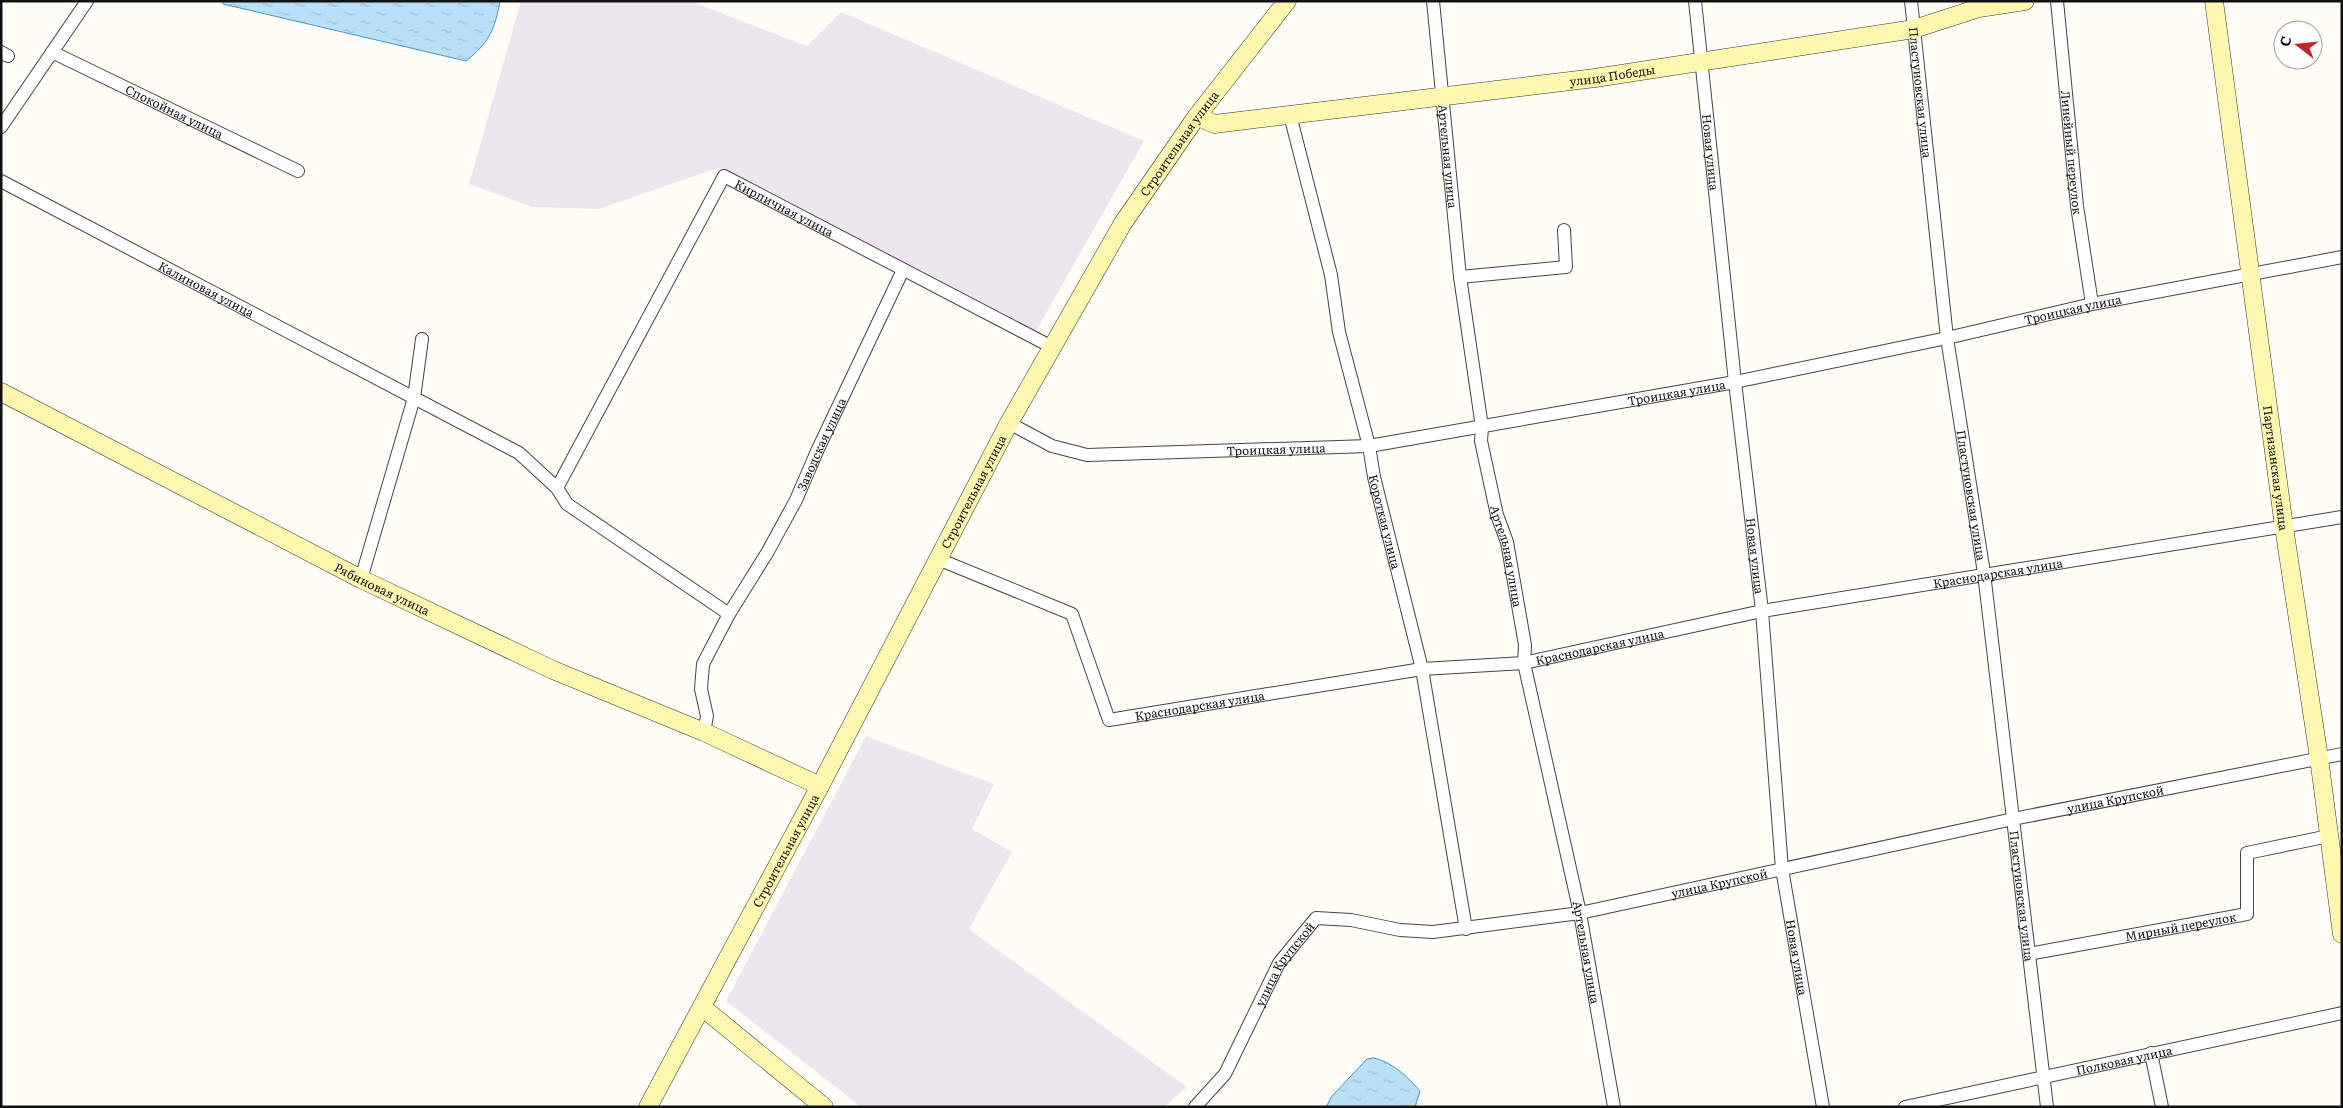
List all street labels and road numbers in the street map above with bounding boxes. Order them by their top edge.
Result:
street label: Пластуновская улица [1905,26,1937,160]
street label: улица Победы [1568,60,1657,90]
street label: Спокойная улица [122,80,227,143]
street label: Строительная улица [1135,86,1223,200]
street label: Линейный переулок [2057,89,2087,216]
street label: Артельная улица [1434,103,1462,210]
street label: Новая улица [1698,113,1724,192]
street label: Кирпичная улица [732,174,838,241]
street label: Калиновая улица [155,256,258,322]
street label: Троицкая улица [2022,290,2123,329]
street label: Троицкая улица [1626,375,1727,410]
street label: Заводская улица [792,394,850,493]
street label: Партизанская улица [2259,404,2293,532]
street label: Пластуновская улица [1953,429,1991,562]
street label: Строительная улица [936,431,1011,552]
street label: Троицкая улица [1226,438,1326,460]
street label: Короткая улица [1365,472,1406,571]
street label: Артельная улица [1486,503,1527,609]
street label: Новая улица [1742,516,1769,595]
street label: Краснодарская улица [1932,553,2064,592]
street label: Рябиновая улица [331,558,433,620]
street label: Краснодарская улица [1534,624,1666,669]
street label: Краснодарская улица [1134,686,1266,725]
street label: улица Крупской [2065,780,2165,817]
street label: Строительная улица [748,790,823,910]
street label: Пластуновская улица [2005,829,2039,963]
street label: улица Крупской [1669,864,1769,902]
street label: Артельная улица [1569,899,1605,1006]
street label: Мирный переулок [2124,907,2237,945]
street label: улица Крупской [1250,918,1318,1009]
street label: Новая улица [1782,918,1813,997]
street label: Полковая улица [2074,1041,2174,1079]

